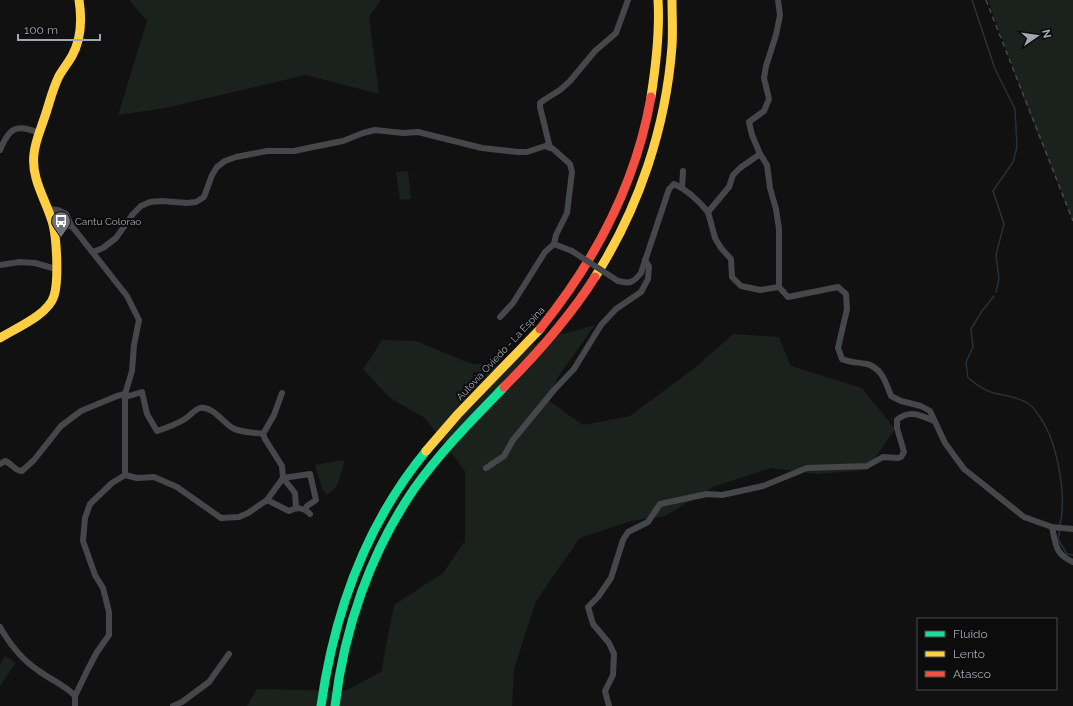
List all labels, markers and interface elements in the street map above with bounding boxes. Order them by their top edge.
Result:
scale bar [18,16,100,42]
north arrow [1017,16,1057,56]
text: 100 m [24,23,58,37]
text: N [1039,28,1054,39]
bus stop icon: Cantu Colorao [50,210,72,238]
place label: Cantu Colorao [75,216,141,227]
street label: Autovía Oviedo - La Espina [454,304,547,402]
legend [917,618,1057,690]
text: Fluido [953,627,988,641]
text: Lento [953,647,985,661]
text: Atasco [953,667,991,681]

